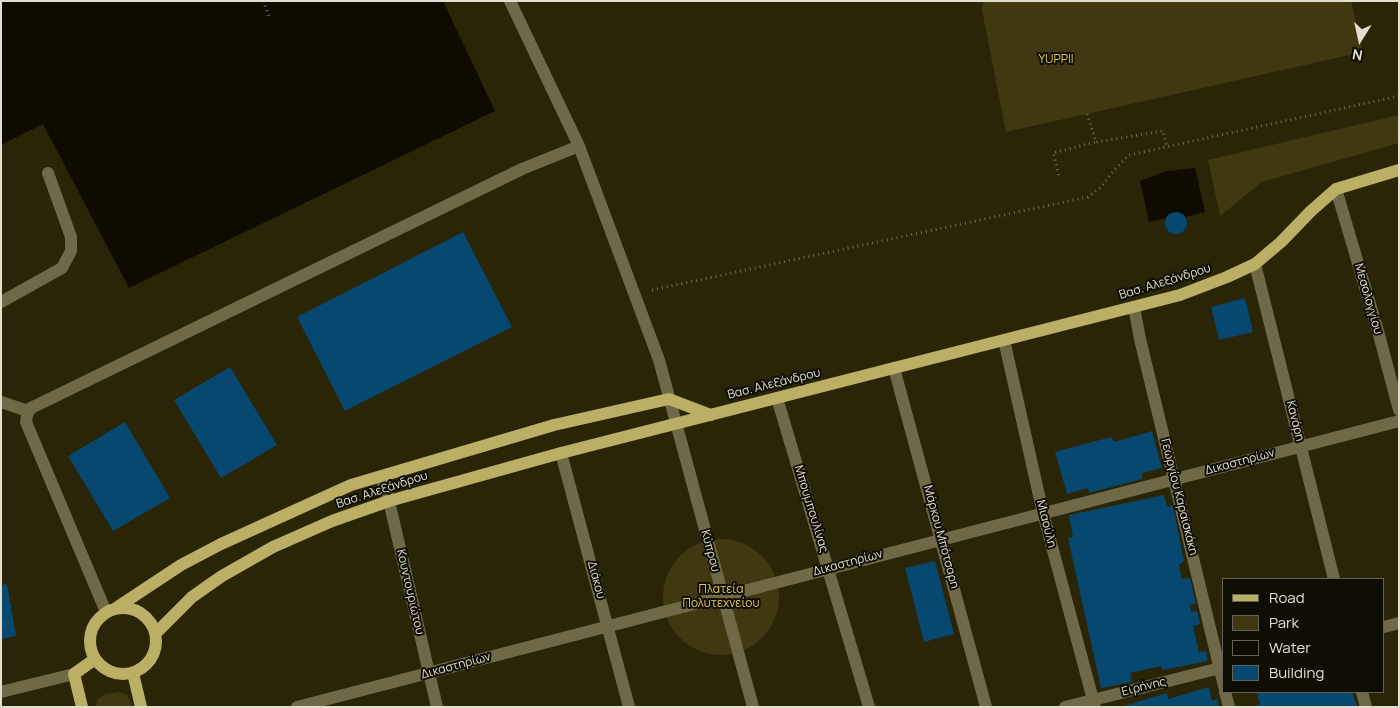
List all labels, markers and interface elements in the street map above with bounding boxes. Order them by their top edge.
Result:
north arrow [1335,15,1385,65]
text: N [1351,45,1364,65]
park label: YUPPII [1038,53,1074,67]
street label: Βασ. Αλεξάνδρου [1117,261,1213,303]
street label: Μεσολογγίου [1351,262,1385,336]
street label: Βασ. Αλεξάνδρου [726,366,822,402]
street label: Κανάρη [1283,399,1307,443]
street label: Γεωργίου Καραϊσκάκη [1158,437,1200,557]
street label: Δικαστηρίων [1204,446,1276,478]
street label: Μπουμπουλίνας [791,464,831,554]
street label: Βασ. Αλεξάνδρου [335,468,429,512]
street label: Μάρκου Μπότσαρη [920,484,962,590]
street label: Μιαούλη [1033,499,1059,549]
street label: Κύπρου [698,528,722,574]
street label: Δικαστηρίων [812,547,884,579]
street label: Κουντουριώτου [393,548,427,636]
street label: Διάκου [584,559,608,601]
legend [1222,578,1385,693]
park label: Πλατεία Πολυτεχνείου [683,583,759,611]
text: Road [1269,587,1305,608]
text: Park [1269,612,1299,633]
text: Water [1269,637,1311,658]
street label: Δικαστηρίων [420,650,492,682]
text: Building [1269,662,1324,683]
street label: Ειρήνης [1120,675,1168,699]

